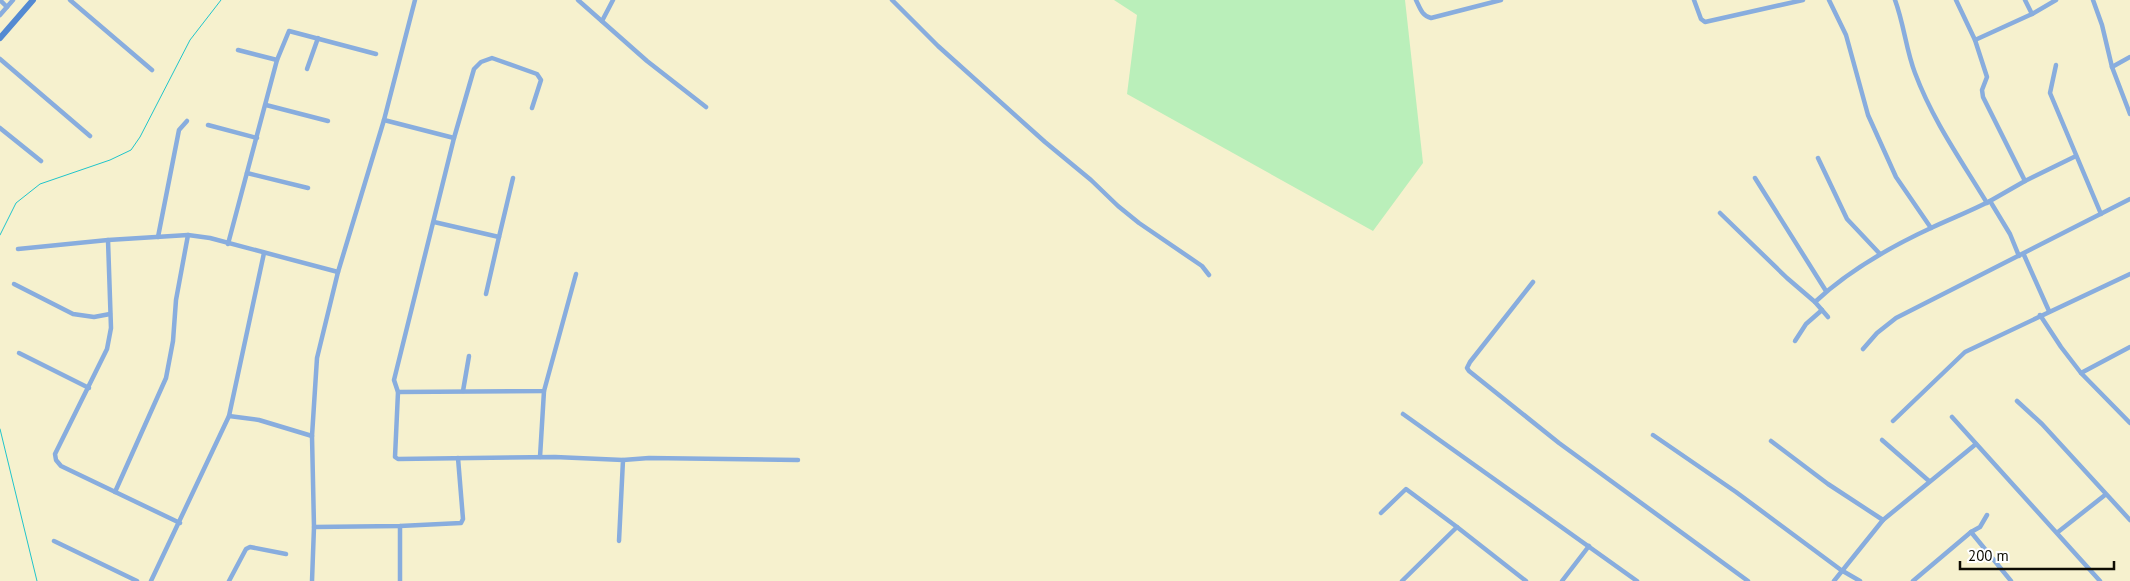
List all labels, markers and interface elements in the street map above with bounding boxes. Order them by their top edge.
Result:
scale bar [1960,538,2114,570]
text: 200 m [1968,546,2009,565]

